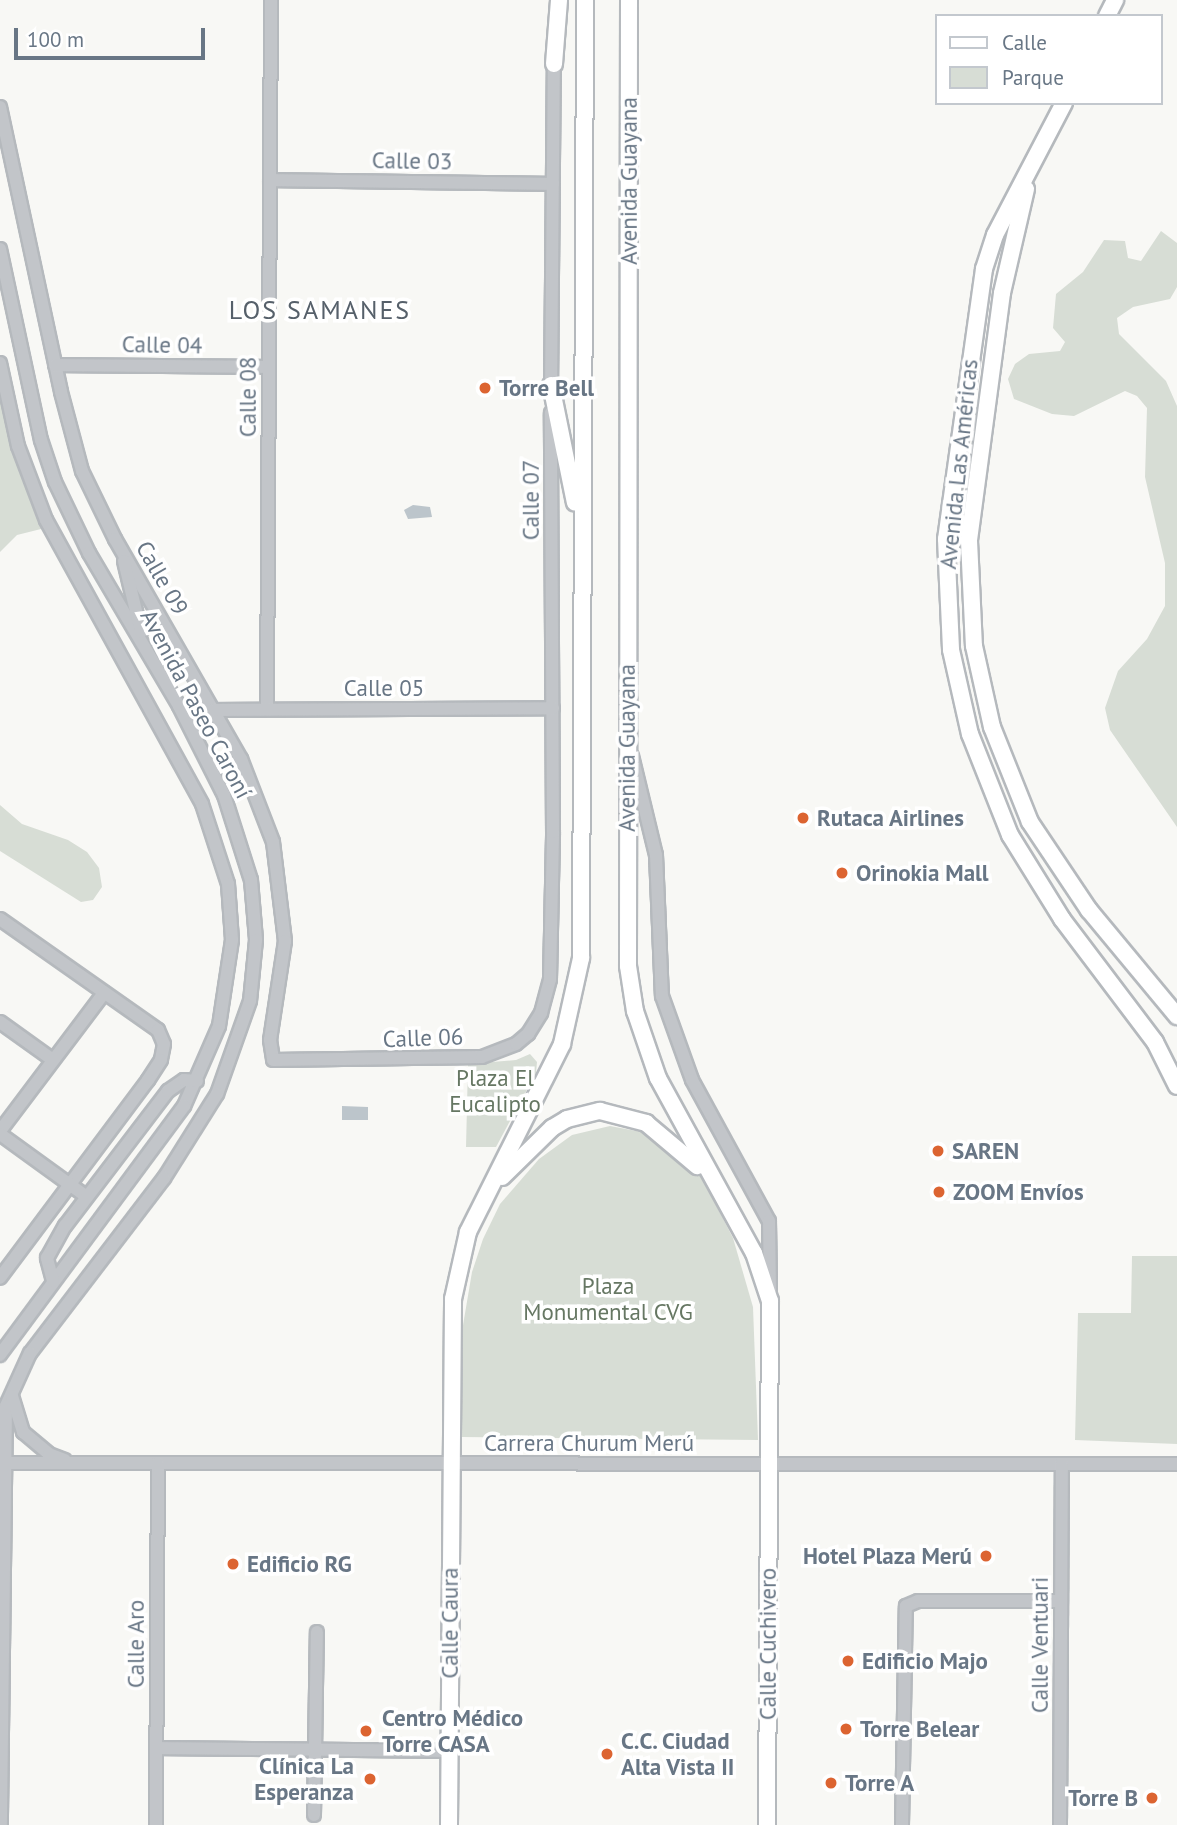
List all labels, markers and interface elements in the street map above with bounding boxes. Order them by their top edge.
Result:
scale bar [18,14,208,58]
legend [936,14,1163,105]
text: 100 m [27,26,84,53]
text: Calle [1002,29,1047,56]
text: Parque [1002,64,1064,91]
street label: Avenida Guayana [615,97,643,265]
street label: Calle 03 [372,146,452,176]
district label: LOS SAMANES [230,294,410,326]
street label: Calle 04 [122,330,202,360]
street label: Calle 08 [234,357,262,437]
street label: Avenida Las Américas [934,357,984,571]
place label: Torre Bell [499,374,594,402]
marker: Torre Bell [477,380,493,396]
street label: Calle 07 [517,460,545,540]
street label: Calle 09 [130,536,194,620]
street label: Avenida Paseo Caroní [135,605,257,803]
street label: Avenida Guayana [613,664,641,832]
street label: Calle 05 [344,674,424,702]
place label: Rutaca Airlines [817,804,965,832]
marker: Rutaca Airlines [795,810,811,826]
place label: Orinokia Mall [856,859,989,887]
marker: Orinokia Mall [834,865,850,881]
street label: Calle 06 [382,1023,464,1053]
park label: Plaza El Eucalipto [449,1064,541,1118]
place label: SAREN [952,1137,1019,1165]
marker: SAREN [930,1143,946,1159]
place label: ZOOM Envíos [953,1178,1084,1206]
marker: ZOOM Envíos [931,1184,947,1200]
park label: Plaza Monumental CVG [523,1272,693,1326]
street label: Carrera Churum Merú [484,1429,694,1457]
place label: Hotel Plaza Merú [803,1542,972,1570]
marker: Hotel Plaza Merú [978,1548,994,1564]
place label: Edificio RG [247,1550,352,1578]
marker: Edificio RG [225,1556,241,1572]
street label: Calle Caura [436,1567,464,1679]
street label: Calle Cuchivero [754,1568,782,1720]
street label: Calle Ventuari [1026,1577,1054,1713]
street label: Calle Aro [122,1599,150,1689]
place label: Edificio Majo [862,1647,988,1675]
marker: Edificio Majo [840,1653,856,1669]
place label: Centro Médico Torre CASA [382,1704,523,1758]
place label: Torre Belear [860,1715,979,1743]
marker: Centro Médico Torre CASA [356,1721,376,1741]
marker: Torre Belear [838,1721,854,1737]
place label: C.C. Ciudad Alta Vista II [621,1727,735,1781]
marker: C.C. Ciudad Alta Vista II [599,1746,615,1762]
place label: Clínica La Esperanza [254,1752,354,1806]
marker: Clínica La Esperanza [360,1769,380,1789]
place label: Torre A [845,1769,915,1797]
marker: Torre A [823,1775,839,1791]
place label: Torre B [1068,1784,1138,1812]
marker: Torre B [1144,1790,1160,1806]

